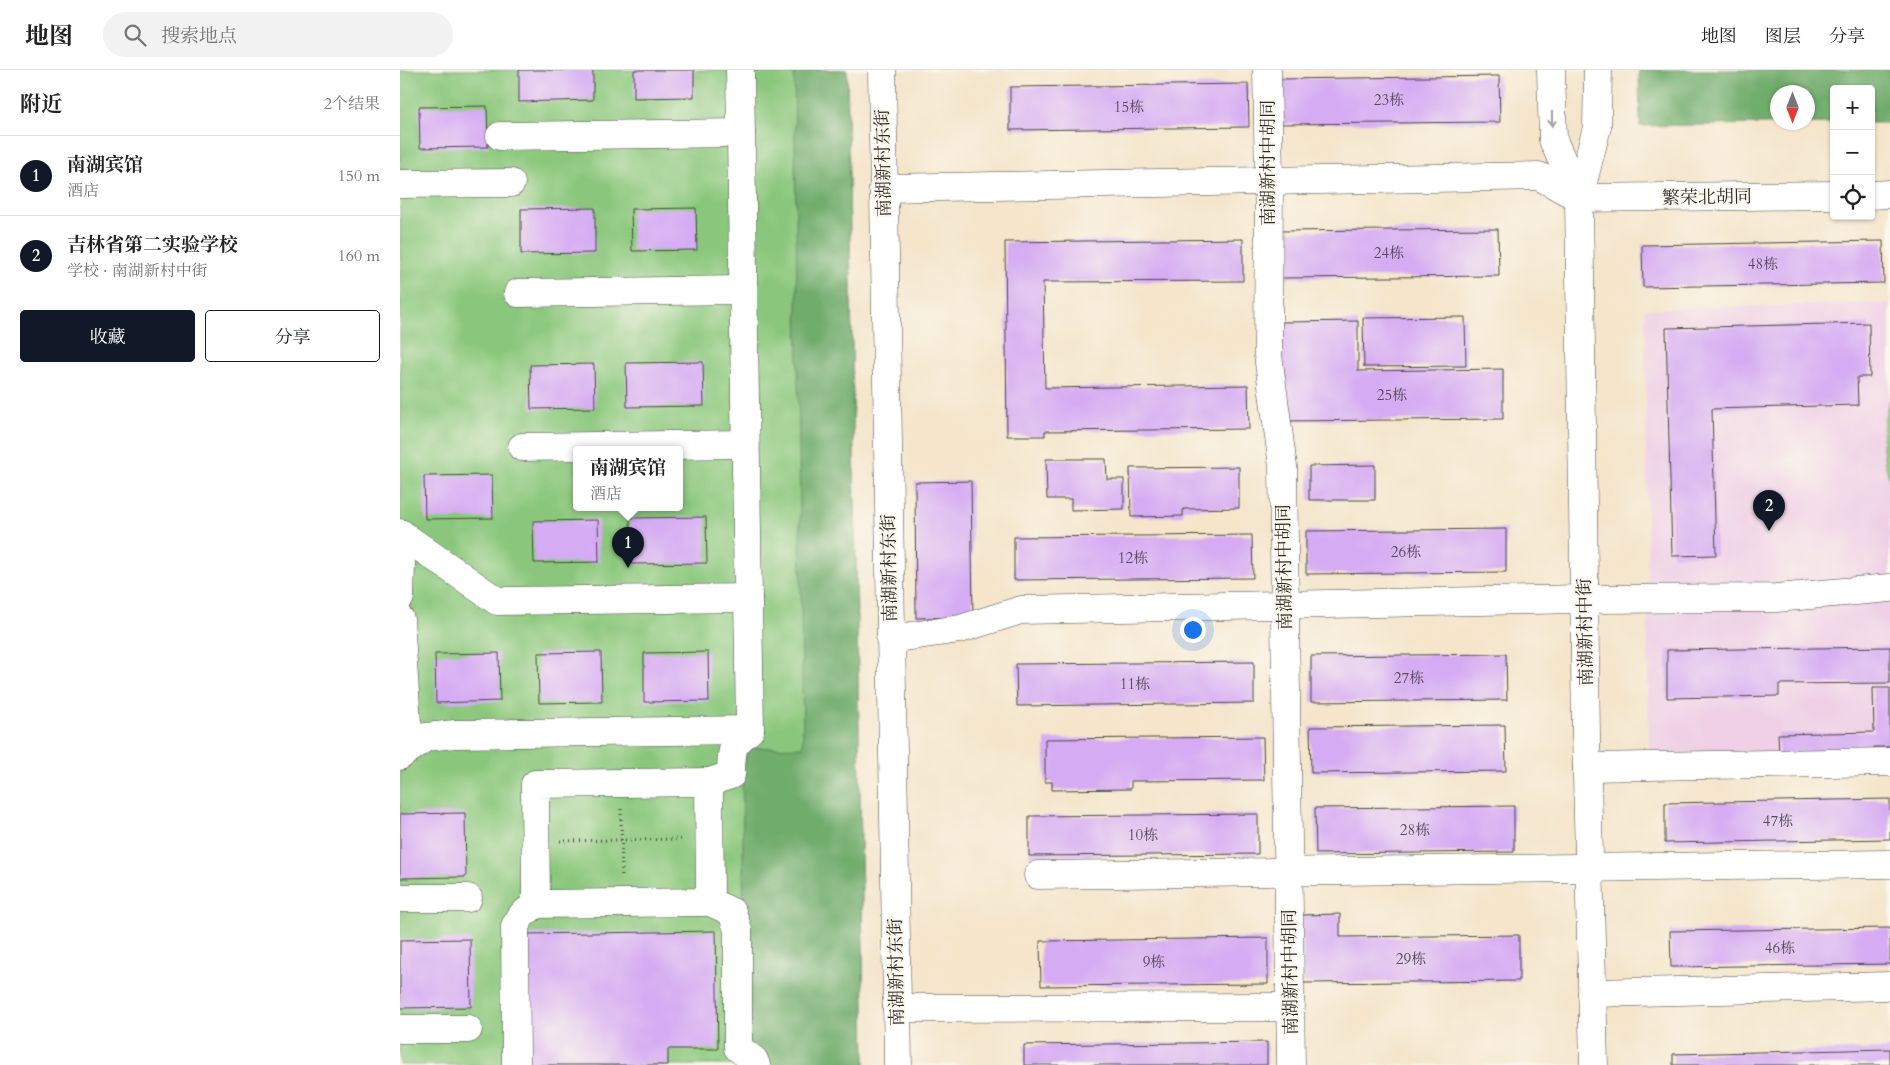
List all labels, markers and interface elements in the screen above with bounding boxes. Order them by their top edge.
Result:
search box [103,12,453,57]
text: 地图 [25,20,73,53]
icon: search [121,21,149,49]
text: 搜索地点 [161,23,237,49]
text: 地图 [1701,24,1737,49]
text: 图层 [1765,24,1801,49]
text: 分享 [1829,24,1865,49]
north arrow [1770,85,1815,130]
map controls [1830,85,1875,220]
button: + [1830,85,1875,130]
text: 附近 [20,90,62,119]
house number: 23栋 [1374,90,1404,110]
text: 2个结果 [324,93,380,115]
house number: 15栋 [1114,97,1144,117]
street label: 南湖新村中胡同 [1256,100,1281,226]
street label: 南湖新村东街 [870,109,897,217]
one-way arrow [1547,110,1557,126]
button: − [1830,130,1875,175]
text: 南湖宾馆 [67,152,143,178]
text: 1 [32,165,40,187]
text: 150 m [338,165,380,187]
button: locate [1830,175,1875,220]
text: 酒店 [67,180,99,202]
street label: 繁荣北胡同 [1662,184,1752,211]
text: 吉林省第二实验学校 [67,232,238,258]
house number: 24栋 [1374,243,1404,263]
text: 2 [32,245,40,267]
text: 160 m [338,245,380,267]
house number: 48栋 [1748,254,1778,274]
text: 学校 · 南湖新村中街 [67,260,208,282]
button: 收藏 [20,310,195,362]
button: 分享 [205,310,380,362]
house number: 25栋 [1377,385,1407,405]
popup [573,446,683,511]
text: 南湖宾馆 [590,455,666,481]
text: 酒店 [590,483,622,505]
pin: 2 [1753,490,1785,531]
street label: 南湖新村中胡同 [1271,504,1298,630]
street label: 南湖新村东街 [876,514,903,622]
pin: 1 [612,527,644,568]
house number: 26栋 [1391,542,1421,562]
house number: 12栋 [1118,548,1148,568]
street label: 南湖新村中街 [1572,578,1599,686]
your location [1180,617,1206,643]
house number: 27栋 [1394,668,1424,688]
house number: 11栋 [1120,674,1150,694]
house number: 47栋 [1763,811,1793,831]
house number: 28栋 [1400,820,1430,840]
house number: 10栋 [1128,825,1158,845]
street label: 南湖新村中胡同 [1277,909,1304,1035]
street label: 南湖新村东街 [883,918,910,1026]
house number: 46栋 [1765,938,1795,958]
house number: 29栋 [1396,949,1426,969]
house number: 9栋 [1143,952,1165,972]

